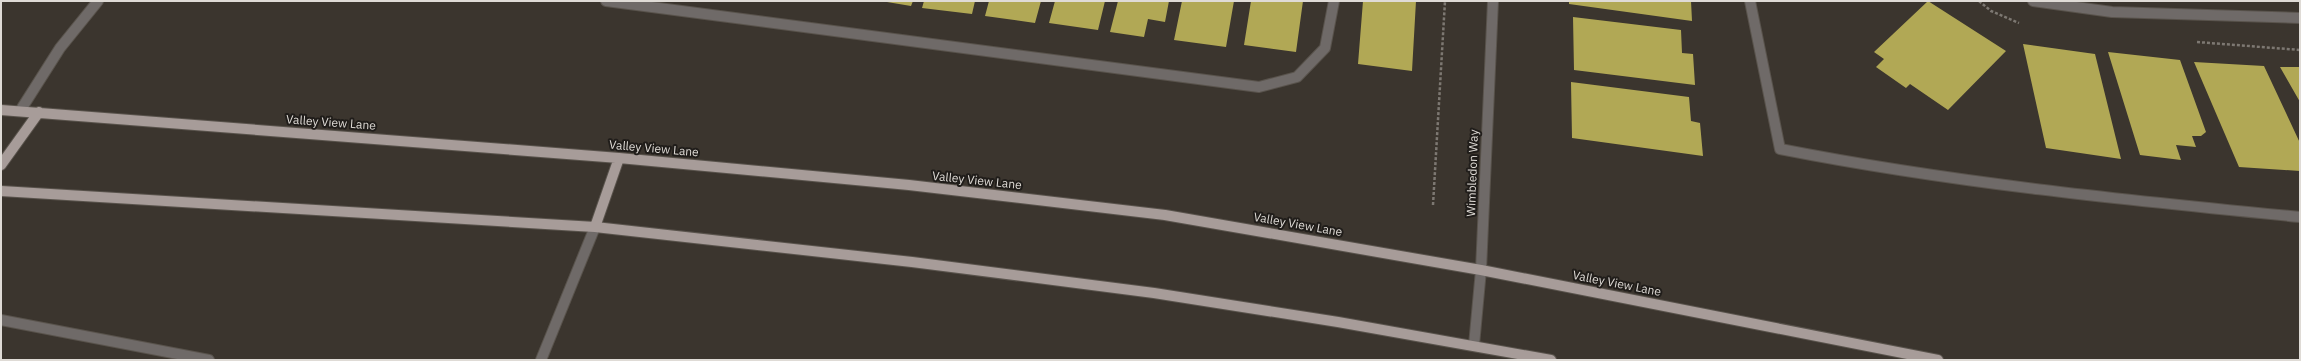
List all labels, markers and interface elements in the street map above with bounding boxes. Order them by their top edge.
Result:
street label: Valley View Lane [286,111,377,133]
street label: Wimbledon Way [1463,129,1481,217]
street label: Valley View Lane [609,137,700,159]
street label: Valley View Lane [932,168,1023,192]
street label: Valley View Lane [1252,209,1344,239]
street label: Valley View Lane [1571,267,1663,299]

